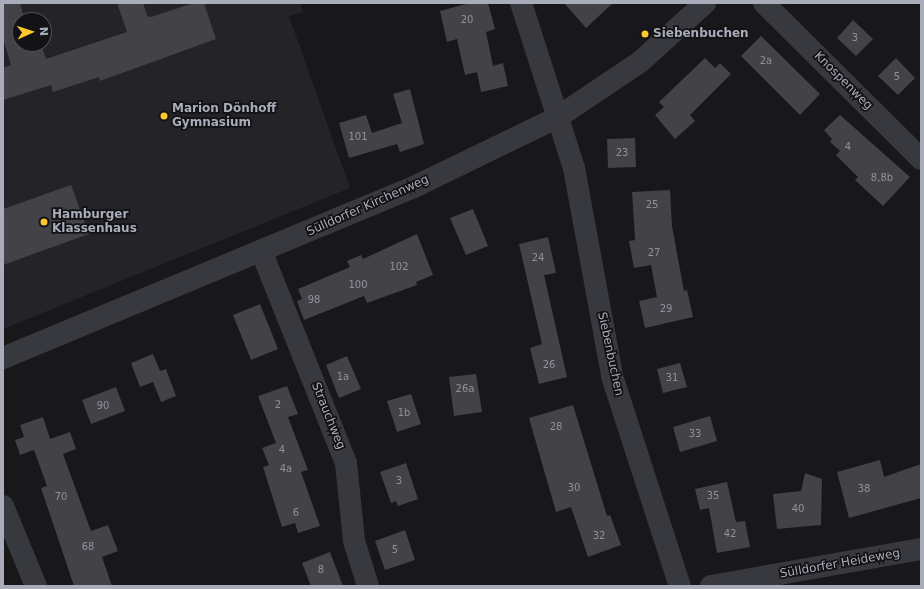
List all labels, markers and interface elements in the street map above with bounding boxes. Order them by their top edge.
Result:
north arrow [12,12,52,52]
house number: 20 [461,14,473,26]
text: N [37,26,50,36]
place label: Siebenbuchen [653,27,749,41]
marker: Siebenbuchen [640,29,650,39]
house number: 3 [852,32,858,44]
street label: Knospenweg [811,49,875,113]
house number: 2a [760,55,772,67]
house number: 5 [894,71,900,83]
place label: Marion Dönhoff Gymnasium [172,102,276,130]
marker: Marion Dönhoff Gymnasium [159,111,169,121]
house number: 101 [348,131,368,143]
house number: 4 [845,141,851,153]
house number: 23 [616,147,628,159]
house number: 8,8b [871,172,893,184]
street label: Sülldorfer Kirchenweg [305,173,431,239]
house number: 25 [646,199,658,211]
place label: Hamburger Klassenhaus [52,208,137,236]
marker: Hamburger Klassenhaus [39,217,49,227]
house number: 27 [648,247,660,259]
house number: 24 [532,252,544,264]
house number: 102 [389,261,409,273]
house number: 100 [348,279,368,291]
house number: 98 [308,294,320,306]
house number: 29 [660,303,672,315]
street label: Siebenbuchen [594,311,626,397]
house number: 26 [543,359,555,371]
house number: 1a [337,371,349,383]
house number: 31 [666,372,678,384]
street label: Strauchweg [308,380,348,452]
house number: 26a [456,383,474,395]
house number: 2 [275,399,281,411]
house number: 90 [97,400,109,412]
house number: 1b [398,407,410,419]
house number: 28 [550,421,562,433]
house number: 33 [689,428,701,440]
house number: 4 [279,444,285,456]
house number: 4a [280,463,292,475]
house number: 3 [396,475,402,487]
house number: 30 [568,482,580,494]
house number: 38 [858,483,870,495]
house number: 35 [707,490,719,502]
house number: 70 [55,491,67,503]
house number: 40 [792,503,804,515]
house number: 6 [293,507,299,519]
house number: 42 [724,528,736,540]
house number: 32 [593,530,605,542]
house number: 68 [82,541,94,553]
house number: 5 [392,544,398,556]
street label: Sülldorfer Heideweg [779,546,901,582]
house number: 8 [318,564,324,576]

